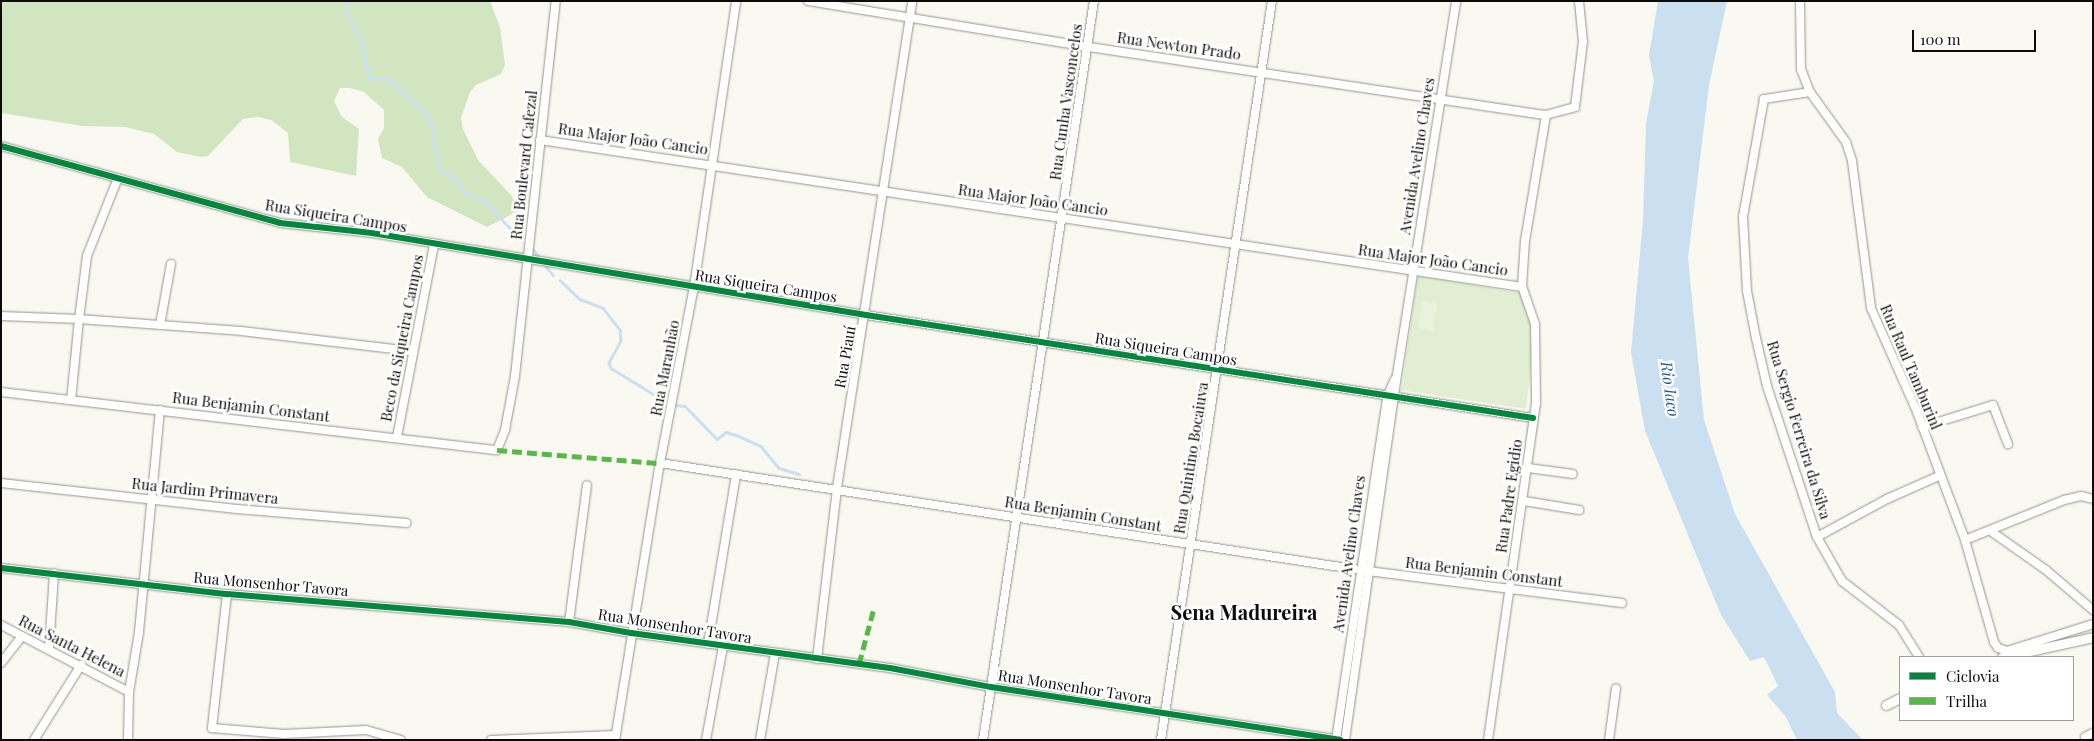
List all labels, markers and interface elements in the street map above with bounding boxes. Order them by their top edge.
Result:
scale bar [1914,20,2038,52]
street label: Rua Cunha Vasconcelos [1046,22,1086,182]
street label: Rua Newton Prado [1116,28,1242,64]
text: 100 m [1920,29,1961,49]
street label: Avenida Avelino Chaves [1396,76,1438,236]
street label: Rua Boulevard Cafezal [507,89,541,241]
street label: Rua Major João Cancio [557,120,709,158]
street label: Rua Major João Cancio [957,181,1109,219]
street label: Rua Siqueira Campos [264,196,408,236]
street label: Rua Major João Cancio [1357,241,1509,279]
street label: Beco da Siqueira Campos [377,253,427,423]
street label: Rua Siqueira Campos [694,266,838,306]
street label: Rua Raul Tamburinl [1876,301,1946,433]
street label: Rua Maranhão [647,318,683,418]
street label: Rua Piauí [831,324,859,390]
street label: Rua Siqueira Campos [1094,329,1238,369]
street label: Rua Sergio Ferreira da Silva [1763,338,1835,522]
water label: Rio Iaco [1657,360,1683,418]
street label: Rua Quintino Bocaiuva [1170,381,1212,535]
street label: Rua Benjamin Constant [171,388,331,426]
street label: Rua Padre Egidio [1492,438,1526,554]
street label: Rua Jardim Primavera [131,474,279,508]
street label: Avenida Avelino Chaves [1329,474,1369,634]
street label: Rua Benjamin Constant [1003,493,1163,535]
street label: Rua Benjamin Constant [1404,553,1564,591]
street label: Rua Monsenhor Tavora [192,568,350,600]
district label: Sena Madureira [1171,599,1317,623]
street label: Rua Monsenhor Tavora [596,605,754,647]
street label: Rua Santa Helena [16,611,128,681]
legend [1899,656,2074,721]
street label: Rua Monsenhor Tavora [996,666,1154,708]
text: Ciclovia [1946,666,1999,686]
text: Trilha [1946,691,1987,711]

